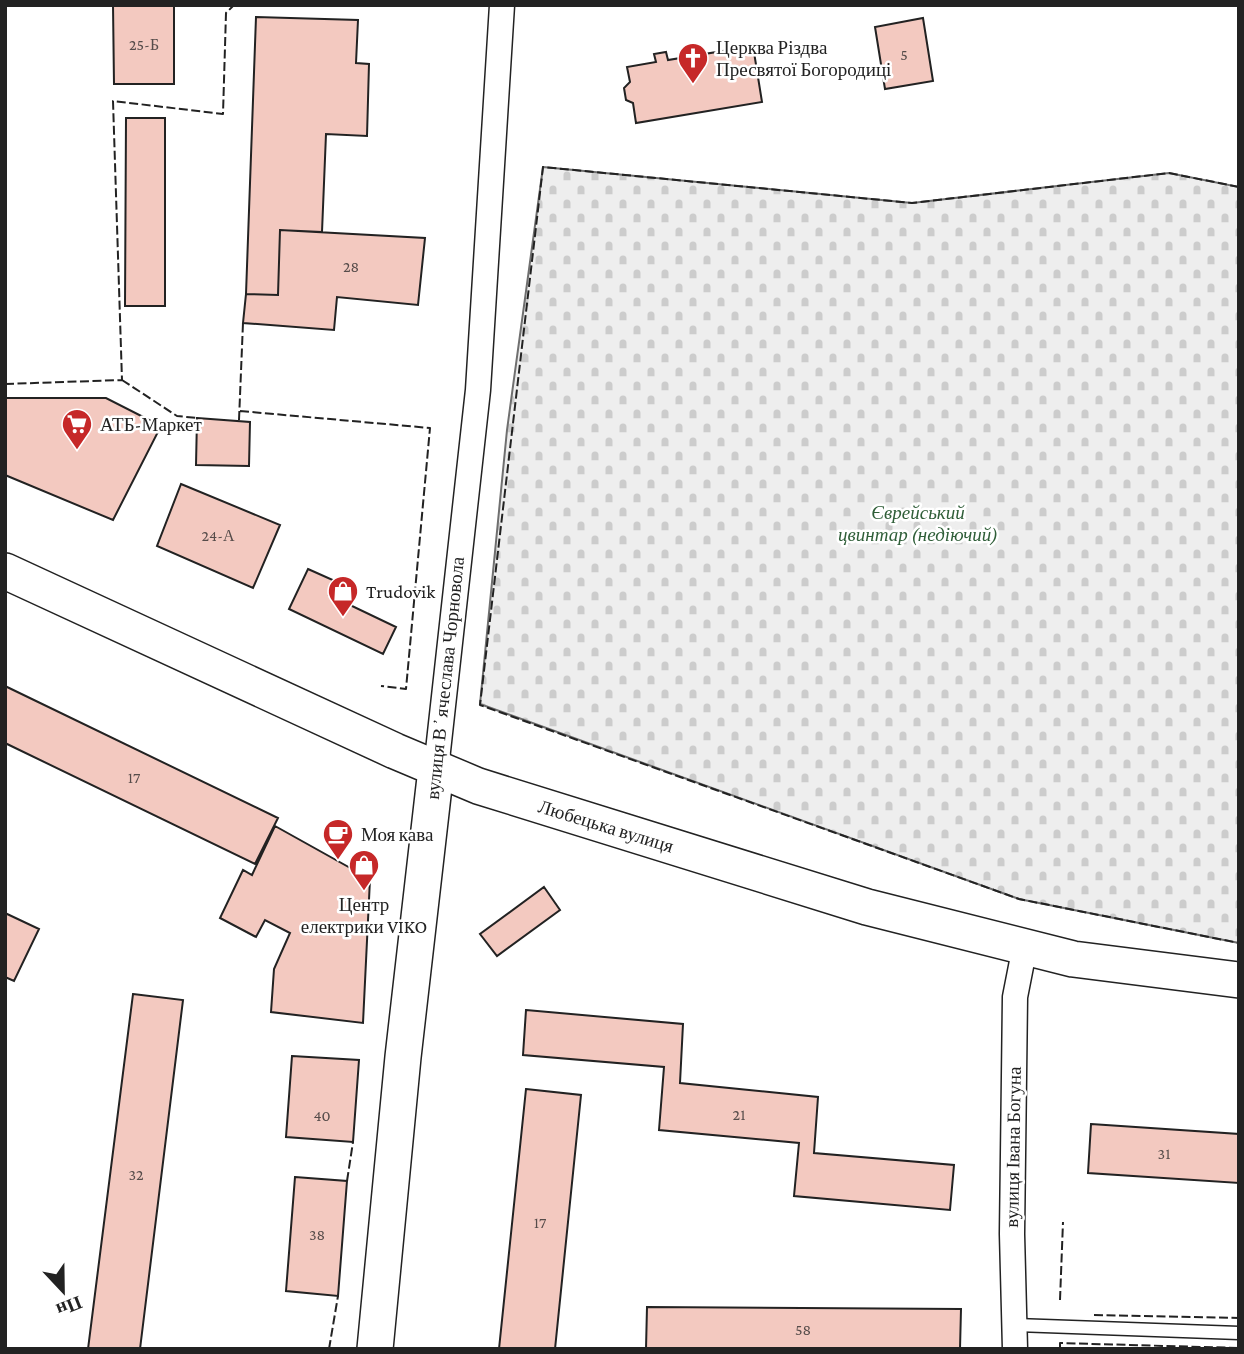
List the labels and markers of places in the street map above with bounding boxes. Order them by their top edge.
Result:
place label: Церква Різдва Пресвятої Богородиці [716,37,891,80]
church icon: Церква Різдва Пресвятої Богородиці [676,41,710,85]
supermarket icon: АТБ-Маркет [60,407,94,451]
place label: АТБ-Маркет [100,414,203,435]
shop icon: Trudovik [326,574,360,618]
place label: Trudovik [366,581,436,602]
cafe icon: Моя кава [321,817,355,861]
place label: Моя кава [361,824,434,845]
shop icon: Центр електрики VIKO [347,848,381,892]
place label: Центр електрики VIKO [301,894,427,937]

